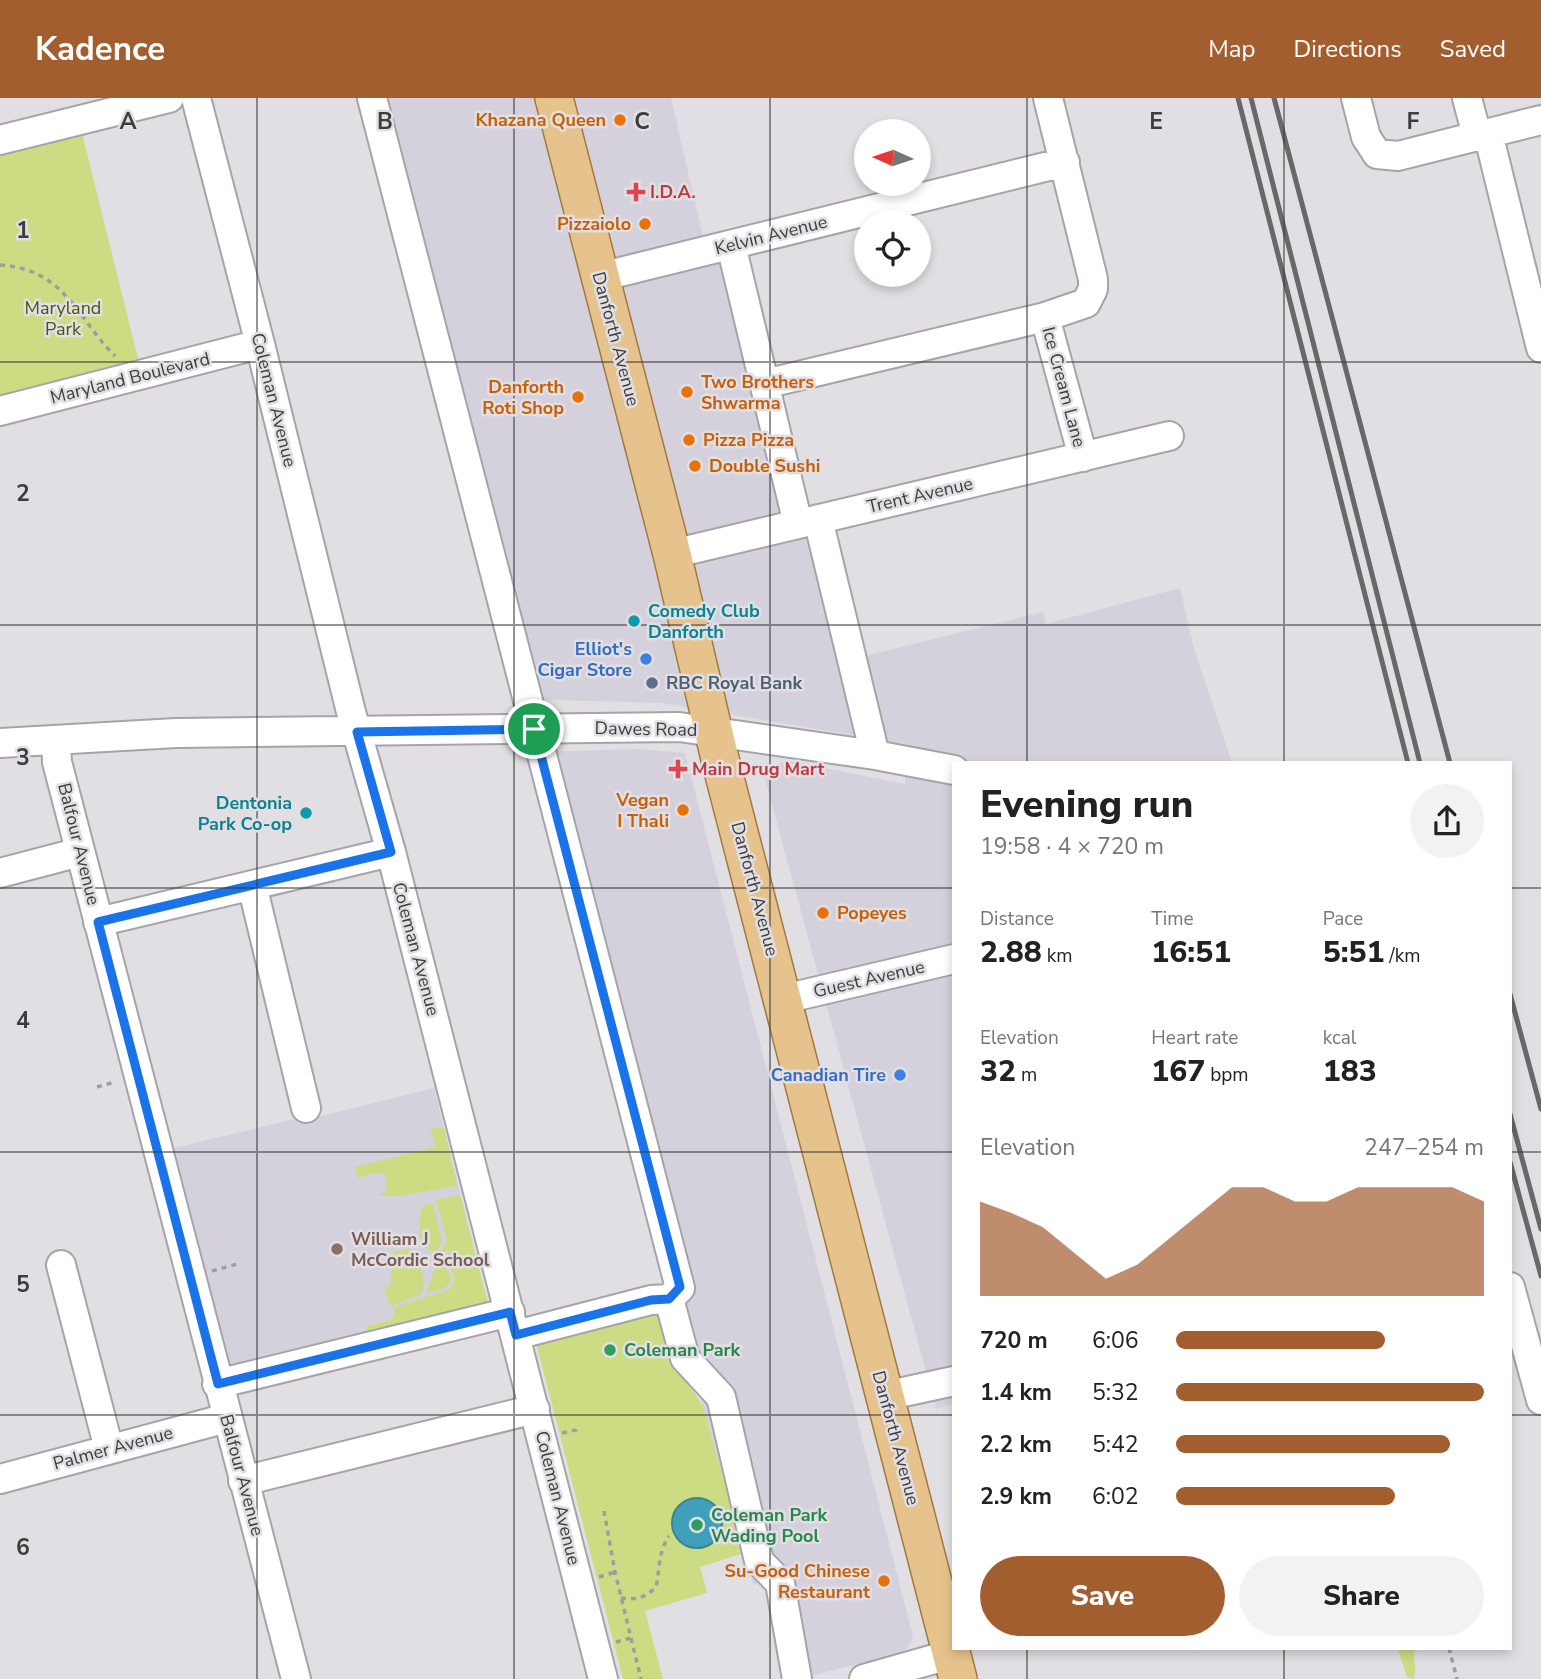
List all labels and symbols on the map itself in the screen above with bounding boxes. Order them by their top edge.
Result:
text: A [119,106,137,137]
text: B [377,106,393,137]
text: C [634,106,650,137]
text: E [1149,106,1163,137]
text: F [1407,106,1420,137]
place label: Khazana Queen [476,108,606,132]
marker: Khazana Queen [612,112,628,128]
north arrow [854,119,931,196]
place label: I.D.A. [650,180,696,204]
marker: I.D.A. [628,184,644,200]
street label: Kelvin Avenue [712,209,830,261]
place label: Pizzaiolo [557,212,631,236]
text: 1 [16,215,30,246]
marker: Pizzaiolo [637,216,653,232]
street label: Danforth Avenue [587,269,645,409]
park label: Maryland Park [25,296,101,341]
street label: Ice Cream Lane [1036,324,1092,450]
street label: Coleman Avenue [246,330,302,470]
street label: Maryland Boulevard [48,347,212,409]
place label: Two Brothers Shwarma [701,370,814,415]
place label: Danforth Roti Shop [482,375,564,420]
marker: Two Brothers Shwarma [679,384,695,400]
marker: Danforth Roti Shop [570,389,586,405]
place label: Pizza Pizza [703,428,794,452]
marker: Pizza Pizza [681,432,697,448]
place label: Double Sushi [709,454,820,478]
marker: Double Sushi [687,458,703,474]
street label: Trent Avenue [865,471,975,519]
text: 2 [16,478,30,509]
place label: Comedy Club Danforth [648,599,760,644]
marker: Comedy Club Danforth [626,613,642,629]
place label: Elliot's Cigar Store [537,637,632,682]
marker: Elliot's Cigar Store [638,651,654,667]
place label: RBC Royal Bank [666,671,803,695]
marker: RBC Royal Bank [644,675,660,691]
pin [504,699,564,759]
street label: Dawes Road [595,716,697,742]
text: 3 [16,742,30,773]
place label: Main Drug Mart [692,757,824,781]
marker: Main Drug Mart [670,761,686,777]
street label: Balfour Avenue [52,780,106,908]
place label: Vegan I Thali [615,788,669,833]
place label: Dentonia Park Co-op [198,791,292,836]
marker: Vegan I Thali [675,802,691,818]
marker: Dentonia Park Co-op [298,805,314,821]
street label: Danforth Avenue [726,819,784,959]
street label: Coleman Avenue [387,880,445,1018]
place label: Popeyes [837,901,907,925]
marker: Popeyes [815,905,831,921]
street label: Guest Avenue [811,955,927,1003]
text: 4 [16,1005,30,1036]
place label: Canadian Tire [771,1063,886,1087]
marker: Canadian Tire [892,1067,908,1083]
place label: William J McCordic School [351,1227,490,1272]
marker: William J McCordic School [329,1241,345,1257]
text: 5 [16,1269,30,1300]
place label: Coleman Park [624,1338,741,1362]
marker: Coleman Park [602,1342,618,1358]
street label: Danforth Avenue [867,1368,925,1508]
street label: Balfour Avenue [214,1411,270,1539]
street label: Palmer Avenue [50,1420,176,1476]
street label: Coleman Avenue [530,1428,586,1568]
place label: Coleman Park Wading Pool [711,1503,828,1548]
marker: Coleman Park Wading Pool [689,1517,705,1533]
text: 6 [16,1532,30,1563]
place label: Su-Good Chinese Restaurant [725,1559,870,1604]
marker: Su-Good Chinese Restaurant [876,1573,892,1589]

